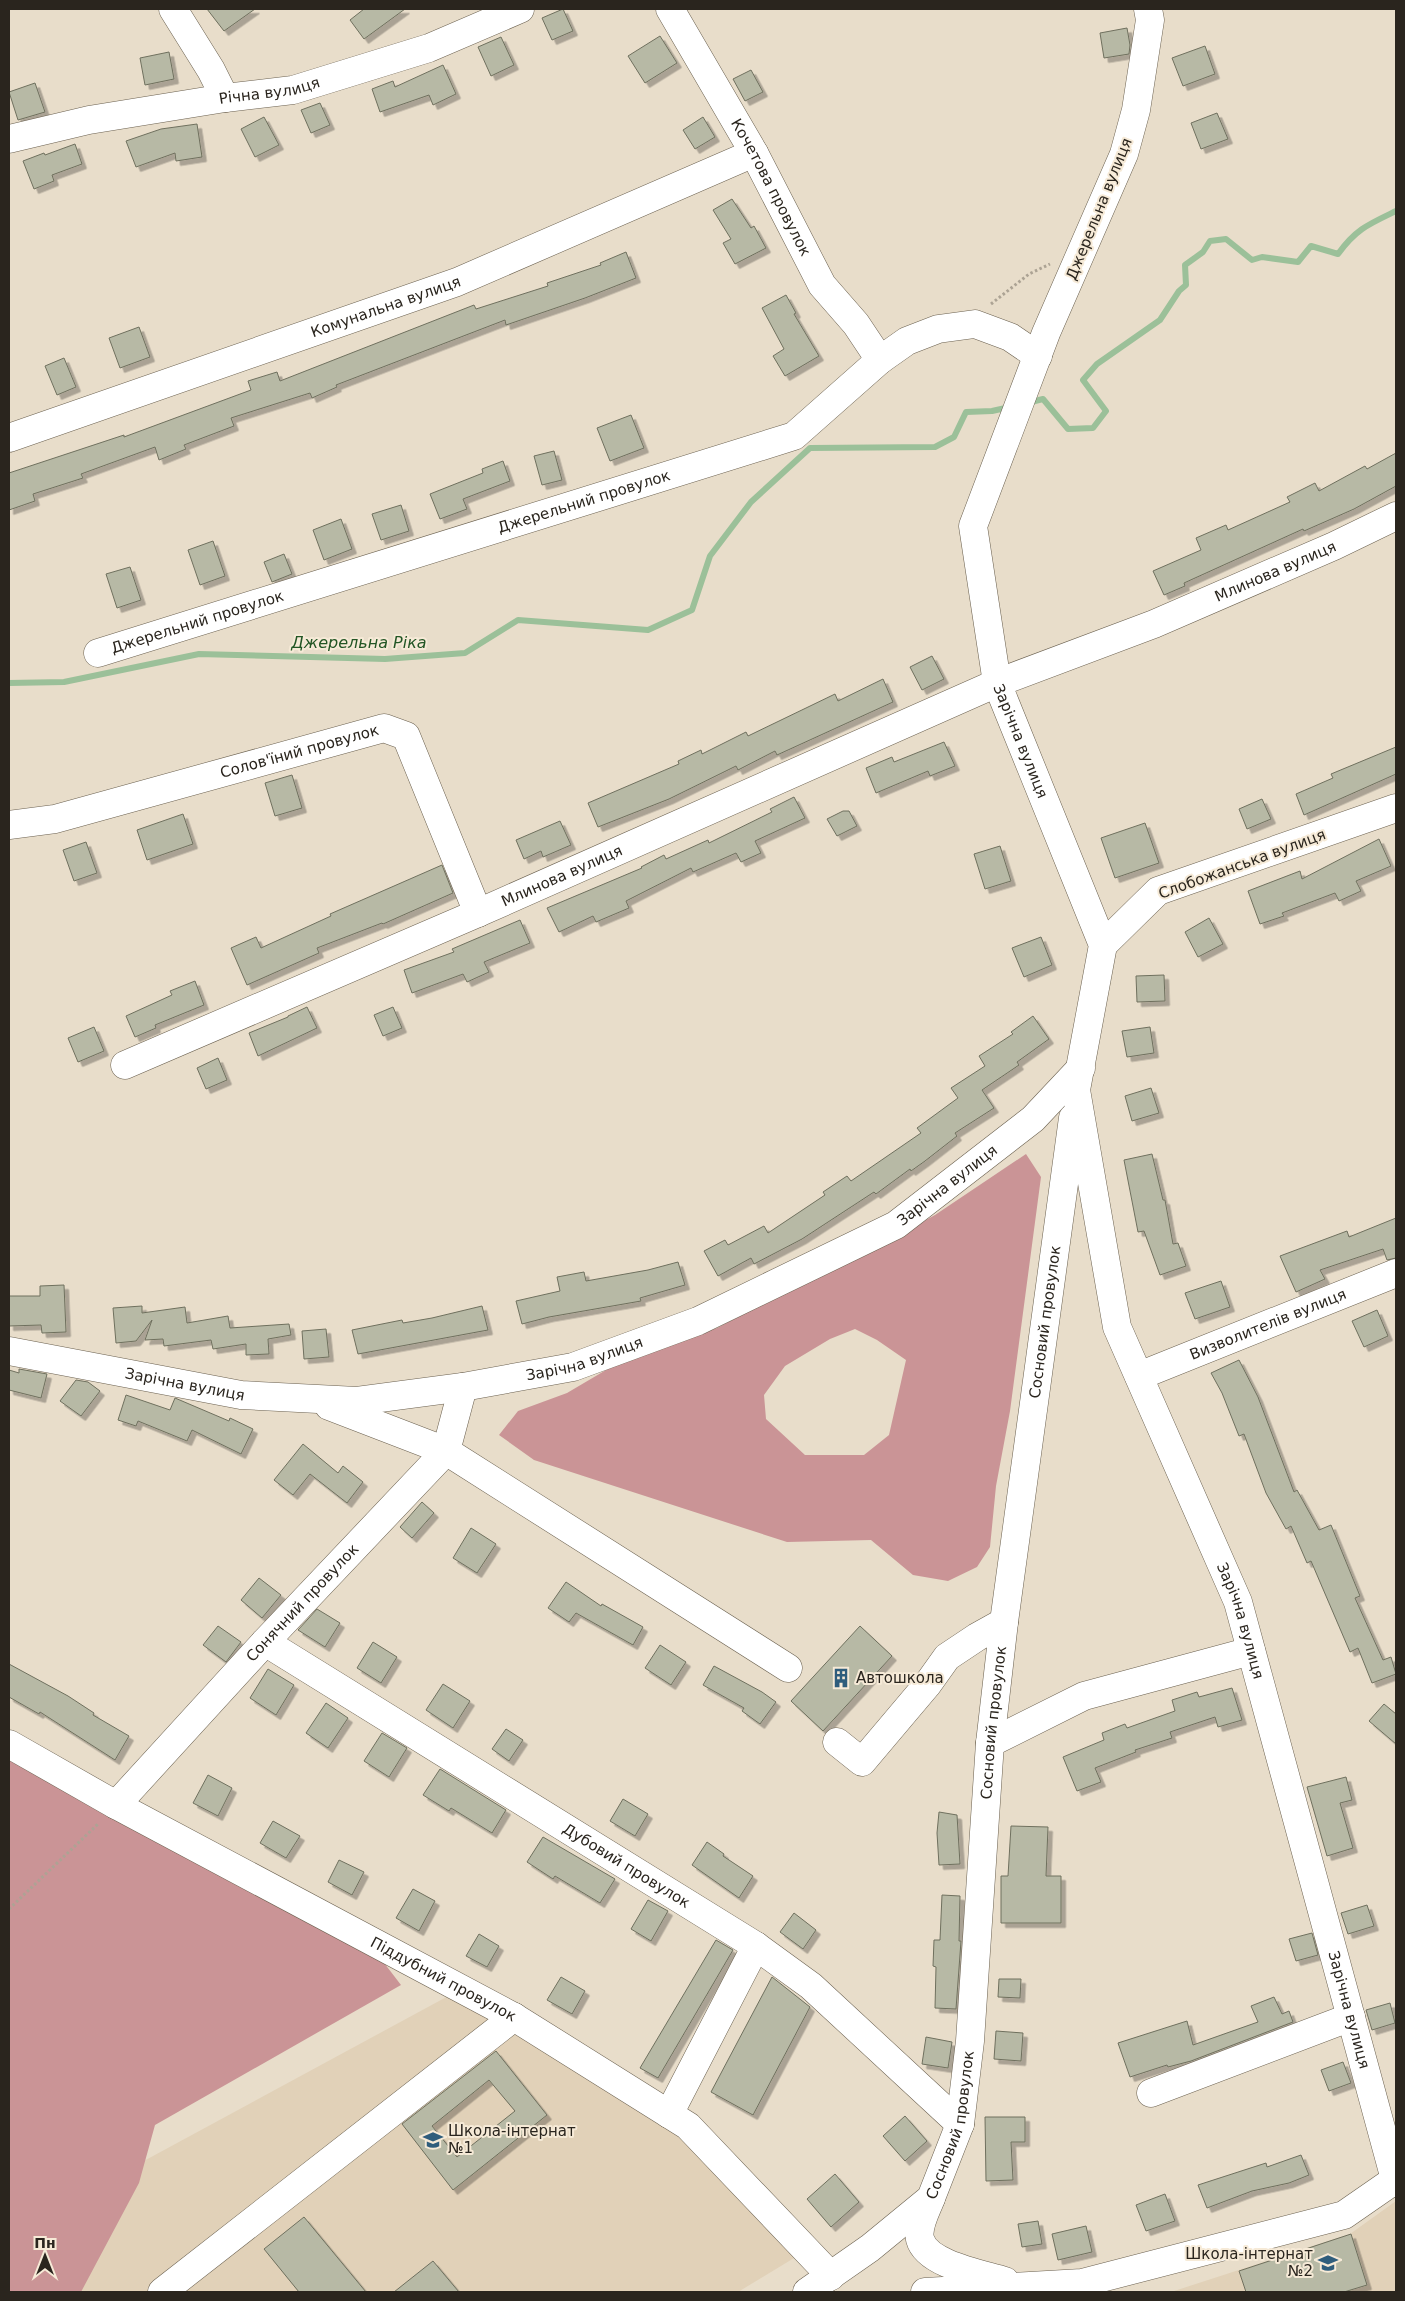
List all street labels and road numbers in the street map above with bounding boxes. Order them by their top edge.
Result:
street label: Річна вулиця [218,73,322,108]
street label: Кочетова провулок [727,116,815,259]
street label: Джерельна вулиця [1062,135,1136,283]
street label: Комунальна вулиця [308,272,463,341]
street label: Джерельний провулок [495,466,672,537]
street label: Млинова вулиця [1212,537,1339,606]
street label: Джерельний провулок [109,587,286,657]
street label: Зарічна вулиця [989,681,1052,801]
street label: Солов'їний провулок [218,721,381,782]
street label: Слобожанська вулиця [1156,825,1328,903]
street label: Млинова вулиця [499,841,625,911]
street label: Зарічна вулиця [894,1141,1001,1230]
street label: Сосновий провулок [1026,1244,1064,1400]
street label: Визволителів вулиця [1187,1285,1349,1364]
street label: Зарічна вулиця [524,1333,645,1384]
street label: Зарічна вулиця [123,1364,246,1405]
street label: Сонячний провулок [242,1540,362,1666]
street label: Зарічна вулиця [1213,1560,1268,1681]
street label: Сосновий провулок [977,1645,1010,1800]
street label: Дубовий провулок [559,1820,693,1912]
street label: Піддубний провулок [367,1933,519,2025]
street label: Зарічна вулиця [1324,1949,1374,2071]
street label: Сосновий провулок [922,2050,978,2202]

